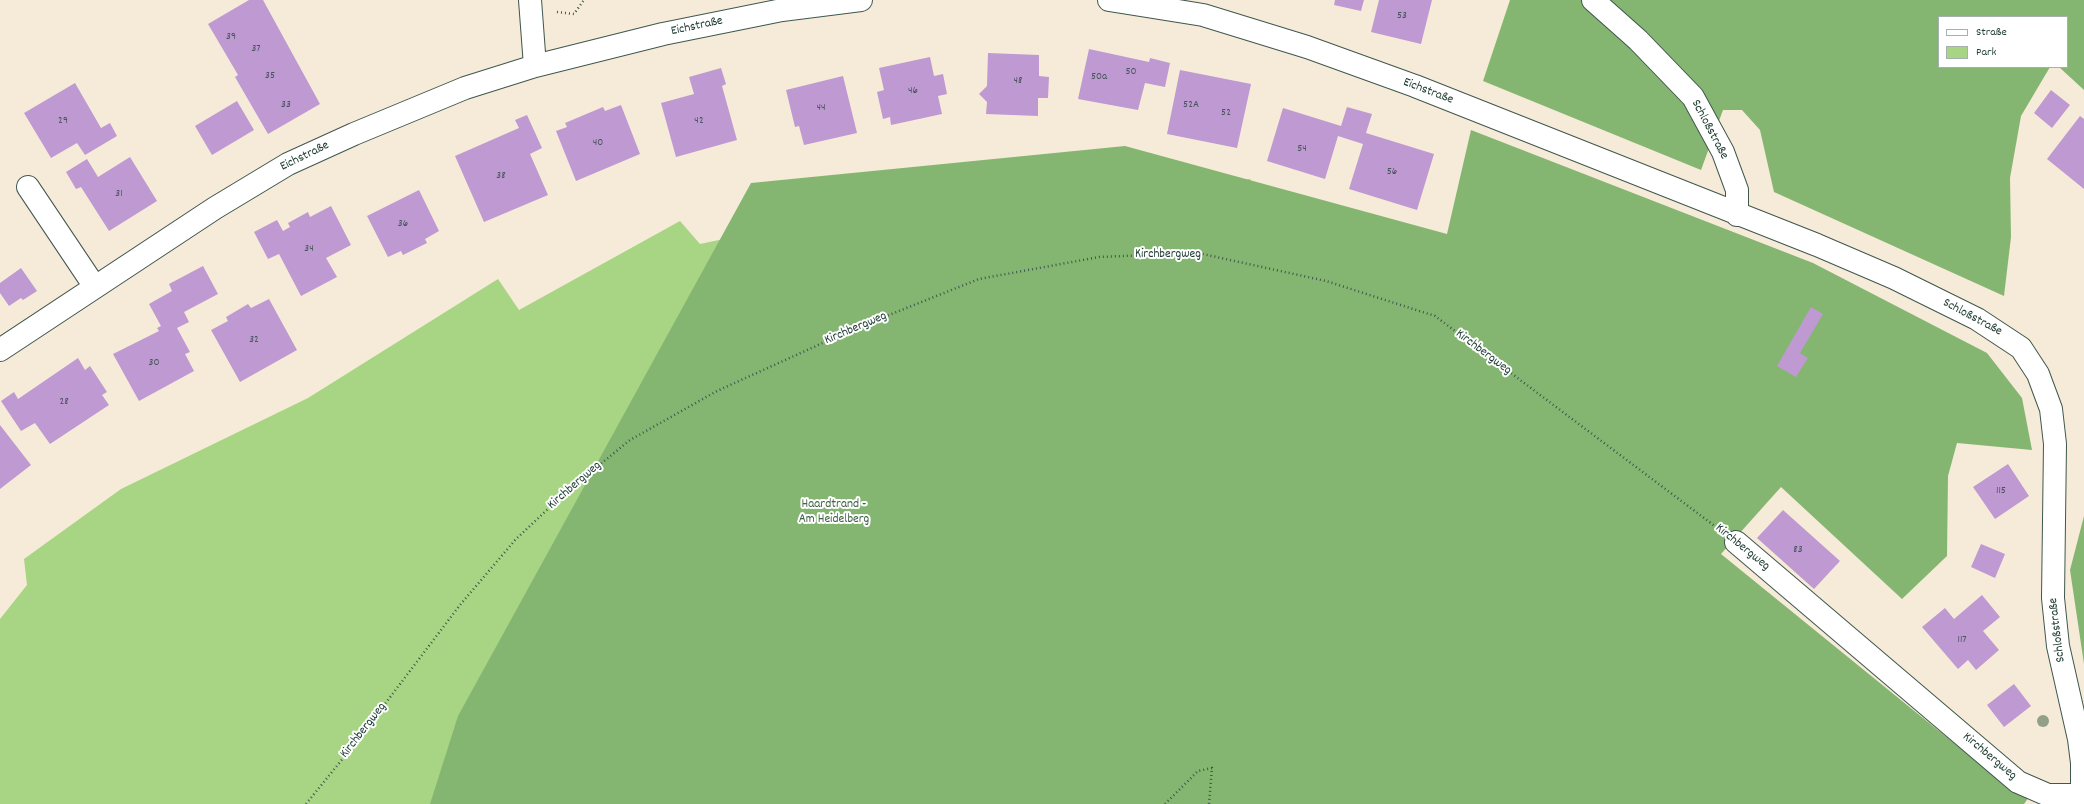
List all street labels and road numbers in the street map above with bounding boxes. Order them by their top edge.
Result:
street label: Eichstraße [670,14,724,40]
street label: Eichstraße [1401,75,1455,109]
street label: Schloßstraße [1687,98,1731,162]
street label: Eichstraße [278,138,332,176]
street label: Kirchbergweg [1135,247,1201,263]
street label: Schloßstraße [1940,296,2004,340]
street label: Kirchbergweg [823,309,889,349]
street label: Kirchbergweg [1452,327,1514,379]
street label: Kirchbergweg [545,458,605,514]
street label: Kirchbergweg [1711,521,1773,575]
street label: Schloßstraße [2046,597,2070,663]
street label: Kirchbergweg [338,700,390,762]
street label: Kirchbergweg [1959,730,2019,784]

